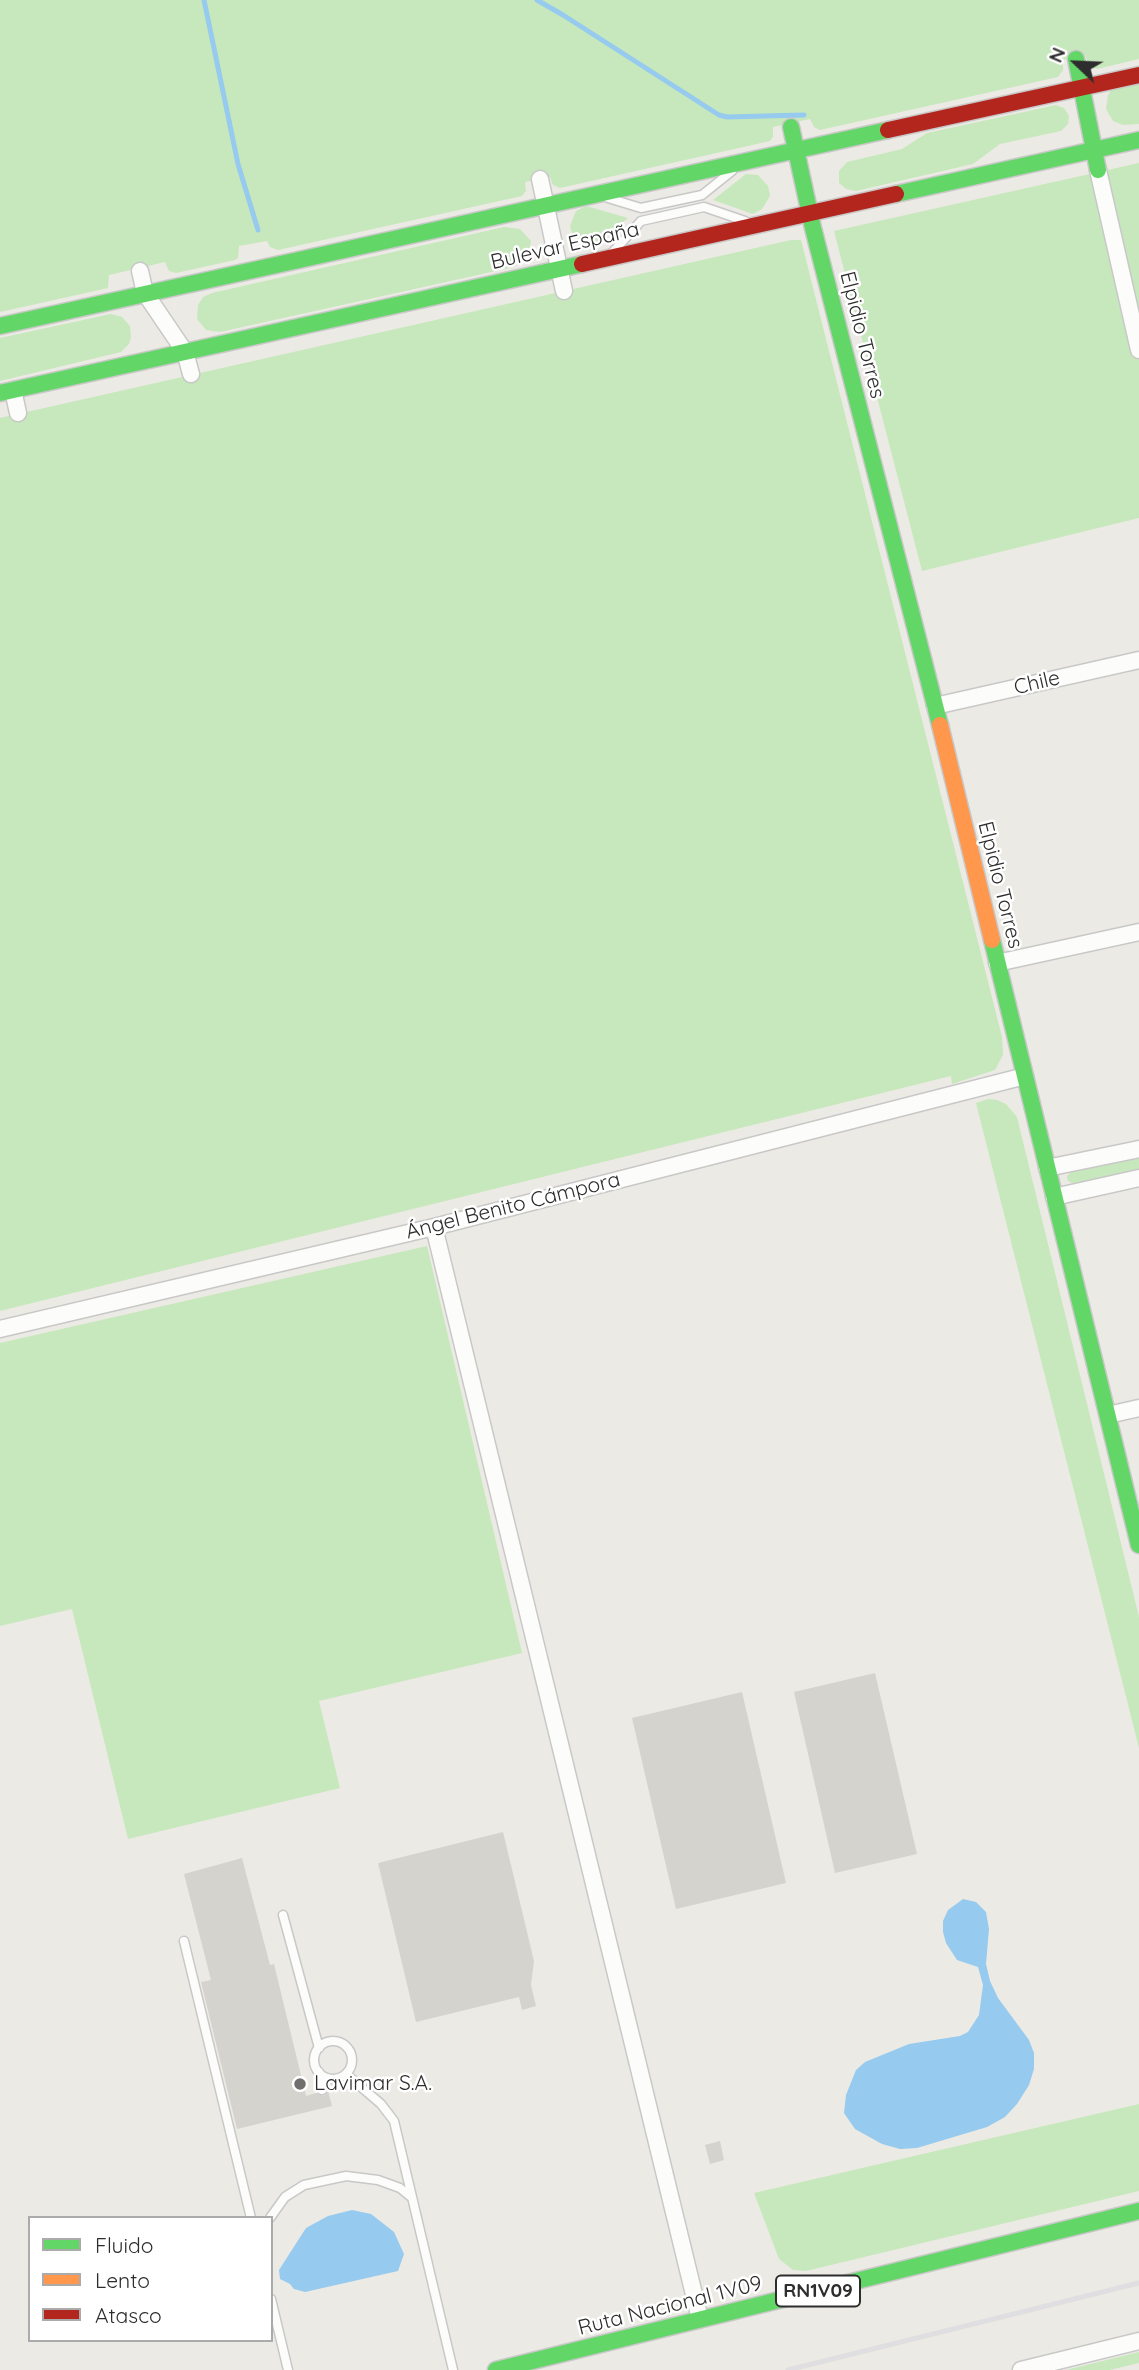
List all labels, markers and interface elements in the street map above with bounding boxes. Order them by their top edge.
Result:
north arrow [1041,28,1111,98]
text: N [1043,44,1070,66]
street label: Bulevar España [488,217,642,275]
street label: Elpidio Torres [834,269,890,401]
street label: Chile [1011,665,1063,701]
street label: Elpidio Torres [972,819,1028,951]
street label: Ángel Benito Cámpora [403,1167,623,1245]
place label: Lavimar S.A. [314,2071,432,2097]
marker: Lavimar S.A. [292,2076,308,2092]
legend [28,2216,273,2342]
text: Fluido [95,2232,153,2258]
text: Lento [95,2267,150,2293]
street label: Ruta Nacional 1V09 [575,2271,765,2341]
road number: RN1V09 [776,2276,860,2306]
text: Atasco [95,2302,162,2328]

